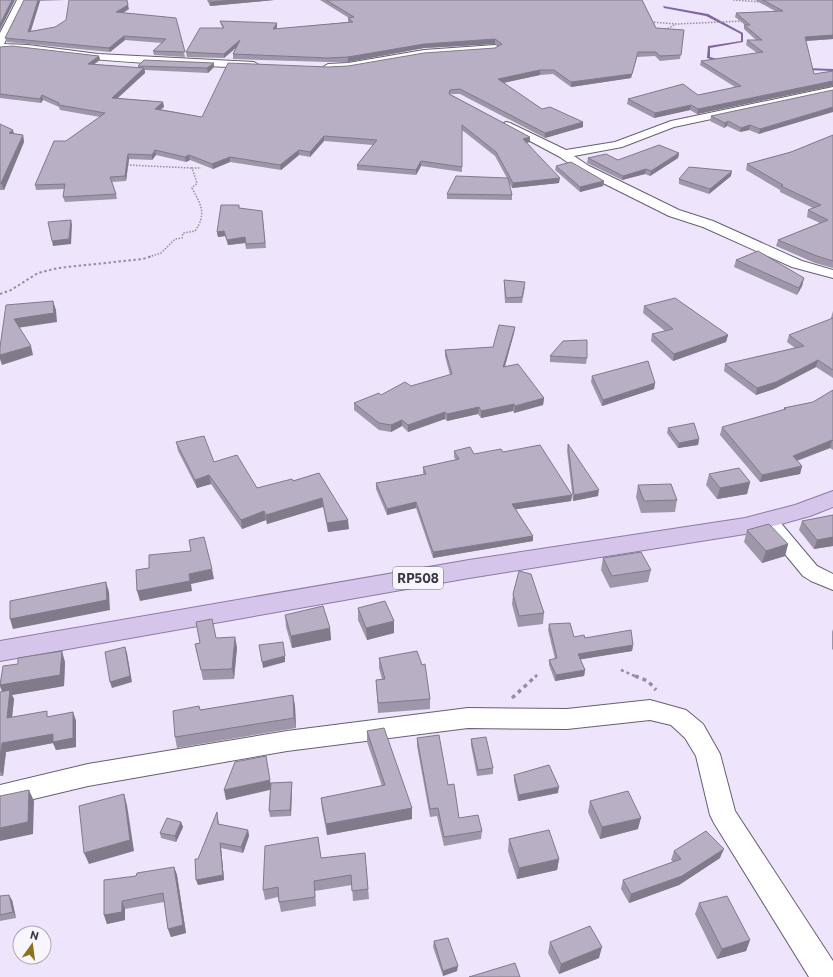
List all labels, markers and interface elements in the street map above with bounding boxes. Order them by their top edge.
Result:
road number: RP508 [393,567,443,589]
north arrow [12,925,52,965]
text: N [29,928,40,942]

